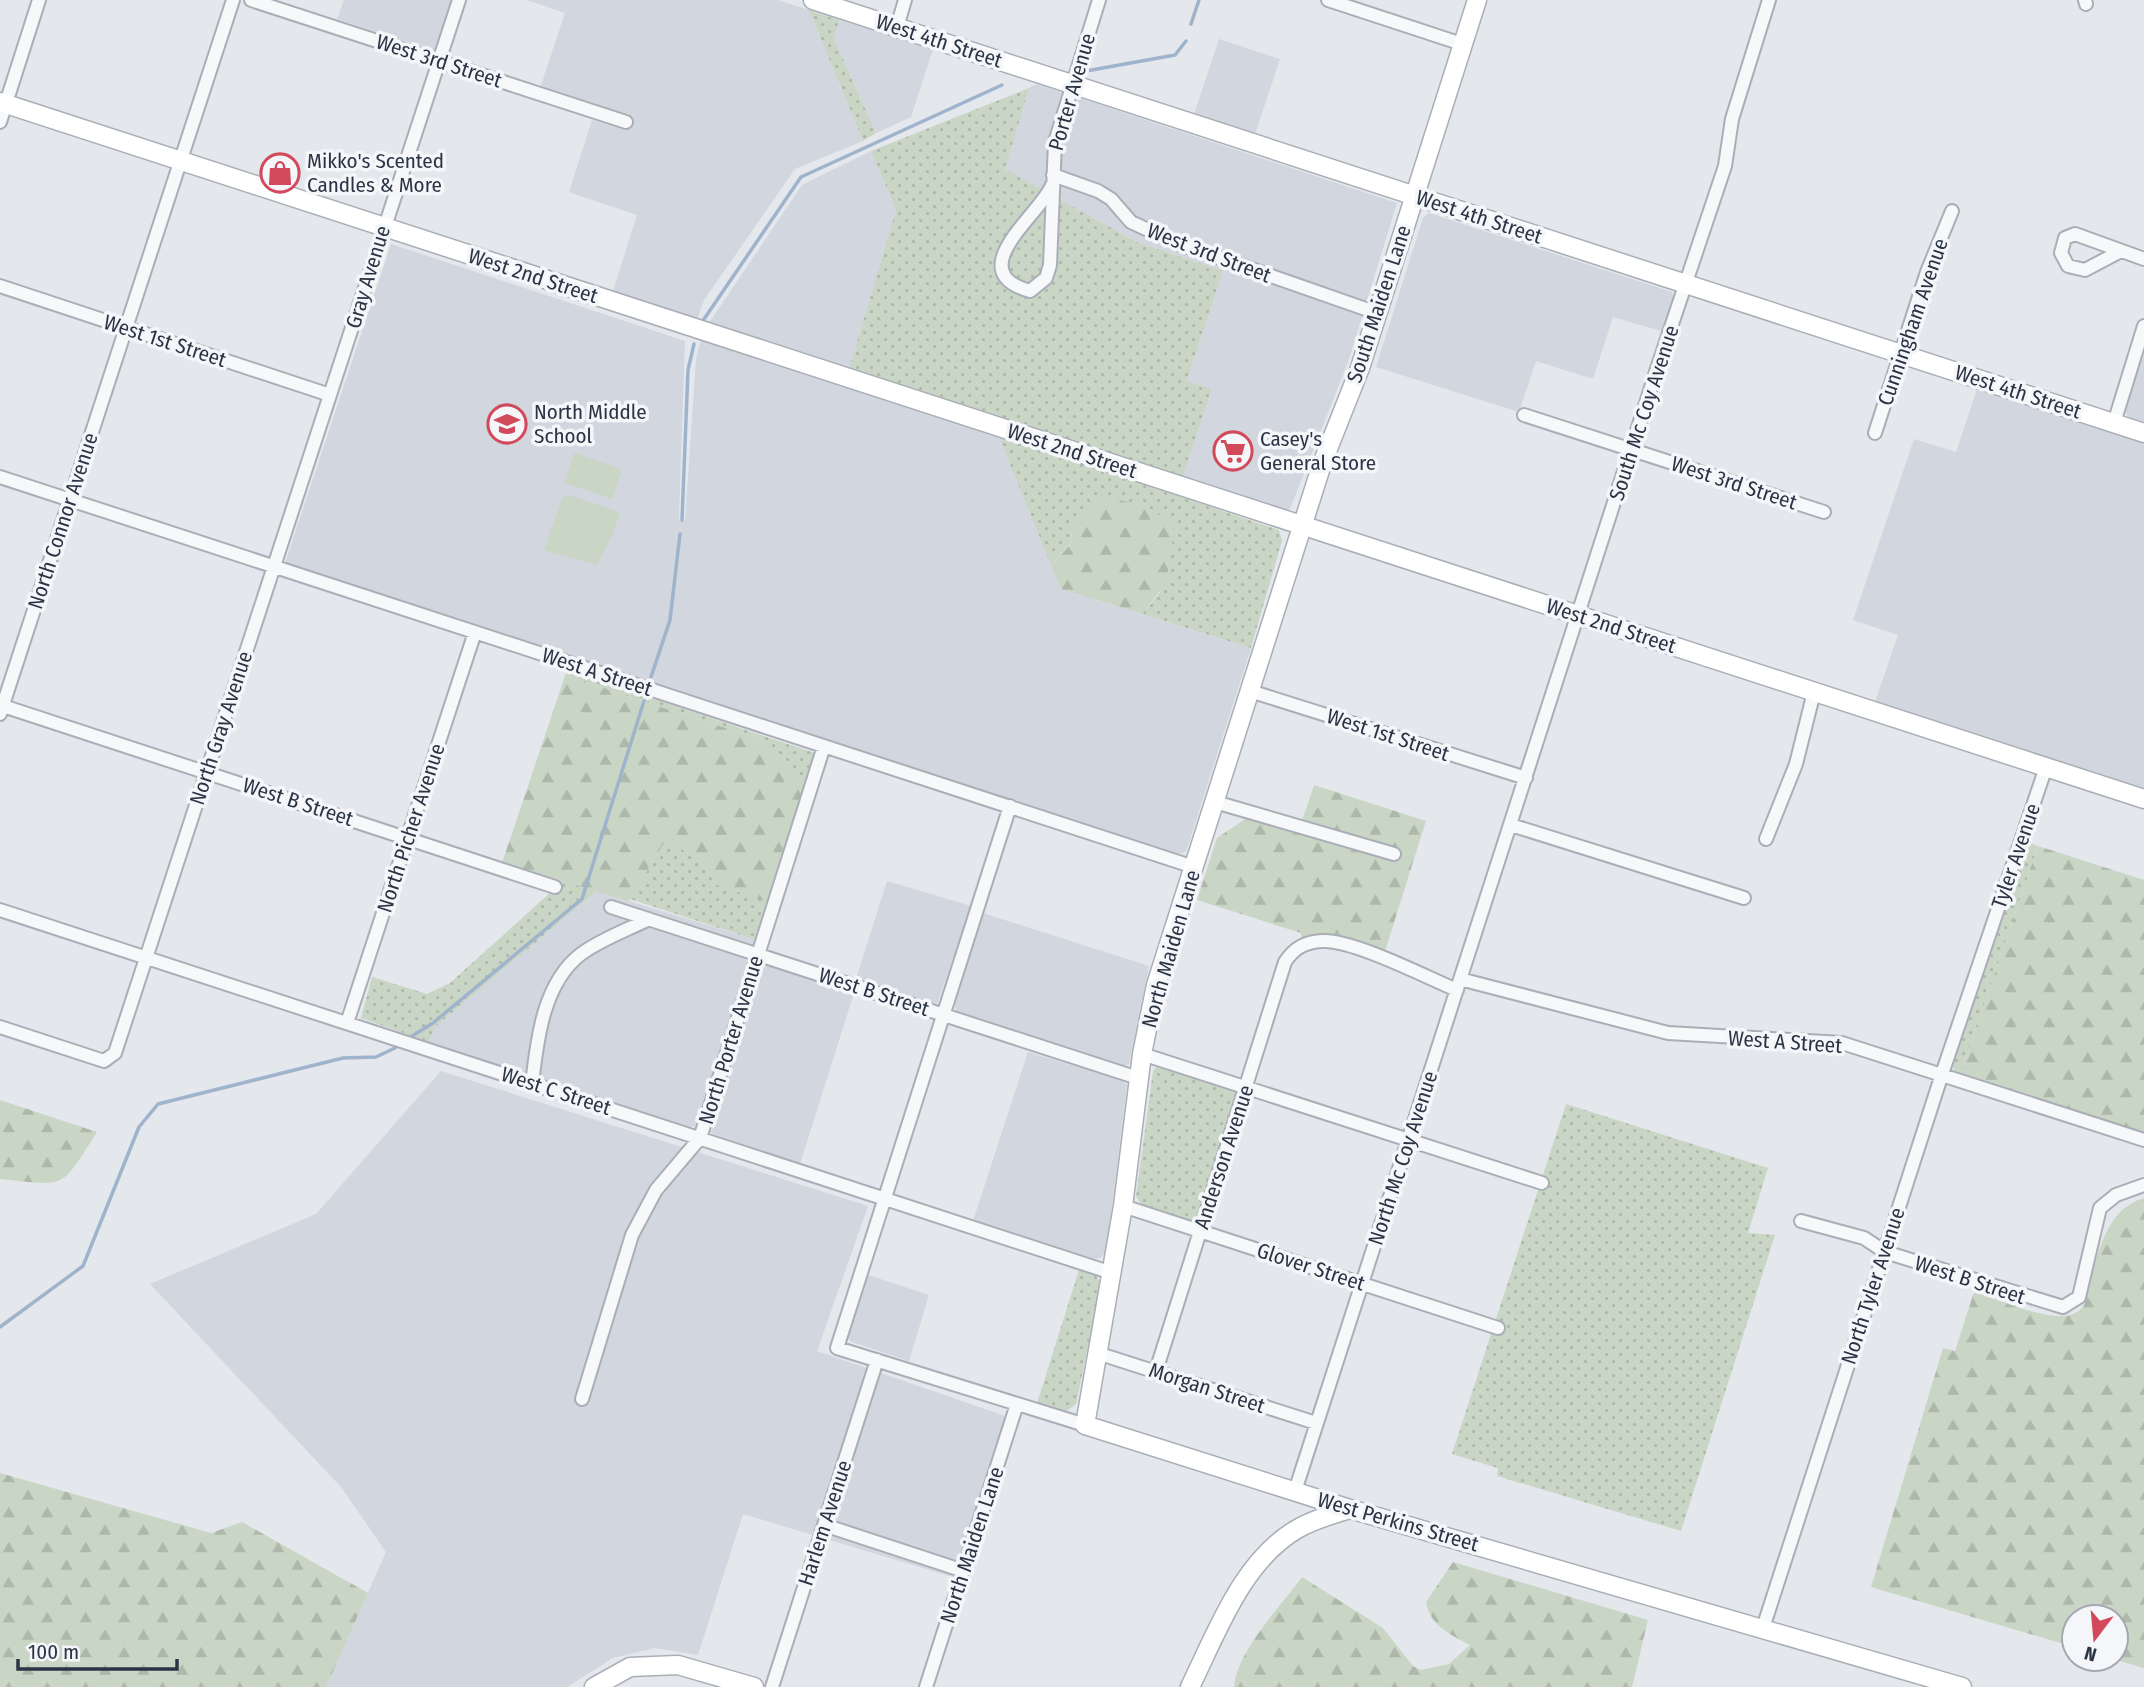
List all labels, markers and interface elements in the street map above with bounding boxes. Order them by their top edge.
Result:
street label: West 4th Street [873,8,1006,74]
street label: West 3rd Street [373,28,505,94]
street label: Porter Avenue [1043,30,1101,154]
place label: Mikko's Scented Candles & More [307,148,444,198]
shop icon: Mikko's Scented Candles & More [259,152,301,194]
street label: West 4th Street [1413,184,1546,250]
street label: West 3rd Street [1143,217,1275,289]
street label: Gray Avenue [340,222,396,332]
street label: South Maiden Lane [1341,222,1417,386]
street label: Cunningham Avenue [1872,235,1954,409]
street label: West 2nd Street [465,243,601,309]
street label: West 1st Street [100,309,230,373]
street label: South Mc Coy Avenue [1603,322,1685,504]
street label: West 4th Street [1952,359,2085,425]
place label: North Middle School [534,399,647,449]
school or university icon: North Middle School [486,403,528,445]
street label: West 2nd Street [1004,418,1140,484]
place label: Casey's General Store [1260,426,1376,476]
street label: North Connor Avenue [22,430,104,612]
supermarket icon: Casey's General Store [1212,430,1254,472]
street label: West 3rd Street [1668,450,1800,516]
street label: West 2nd Street [1543,593,1679,659]
street label: West A Street [539,642,655,702]
street label: North Gray Avenue [184,648,258,808]
street label: West 1st Street [1323,703,1453,767]
street label: North Picher Avenue [371,740,451,916]
street label: West B Street [239,772,357,832]
street label: Tyler Avenue [1986,800,2046,912]
street label: North Maiden Lane [1136,867,1206,1031]
street label: North Porter Avenue [693,953,769,1127]
street label: West B Street [815,962,933,1022]
street label: West A Street [1727,1025,1843,1059]
street label: West C Street [498,1061,614,1121]
street label: North Mc Coy Avenue [1363,1068,1443,1248]
street label: Anderson Avenue [1188,1082,1260,1232]
street label: North Tyler Avenue [1835,1204,1911,1368]
street label: Glover Street [1254,1237,1368,1297]
street label: West B Street [1911,1250,2029,1310]
street label: Morgan Street [1146,1357,1268,1419]
street label: Harlem Avenue [792,1457,858,1589]
street label: North Maiden Lane [934,1463,1010,1627]
street label: West Perkins Street [1314,1487,1482,1557]
north arrow [2060,1603,2130,1673]
scale bar [18,1628,177,1672]
text: 100 m [28,1639,79,1665]
text: N [2082,1641,2099,1666]

